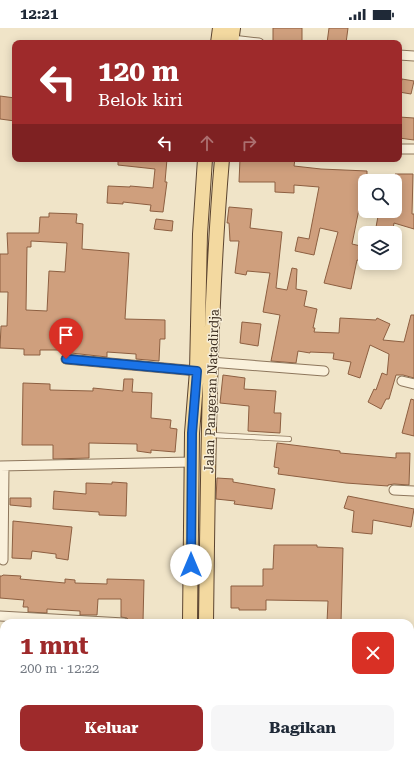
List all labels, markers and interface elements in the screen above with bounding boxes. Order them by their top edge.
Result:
text: 12:21 [20,5,58,23]
text: 120 m [98,55,179,88]
icon: left [32,56,84,108]
text: Belok kiri [98,89,183,110]
icon: left [154,132,176,154]
icon: ahead [196,132,218,154]
icon: right [238,132,260,154]
map controls [358,174,402,270]
button: search [358,174,402,218]
button: layers [358,226,402,270]
street label: Jalan Pangeran Natadirdja [201,309,222,473]
pin [49,318,83,359]
icon: arrive [55,324,77,346]
position arrow [170,544,212,586]
text: 1 mnt [20,632,89,660]
button: close [352,632,394,674]
text: 200 m · 12:22 [20,661,99,676]
button: Keluar [20,705,203,751]
button: Bagikan [211,705,394,751]

